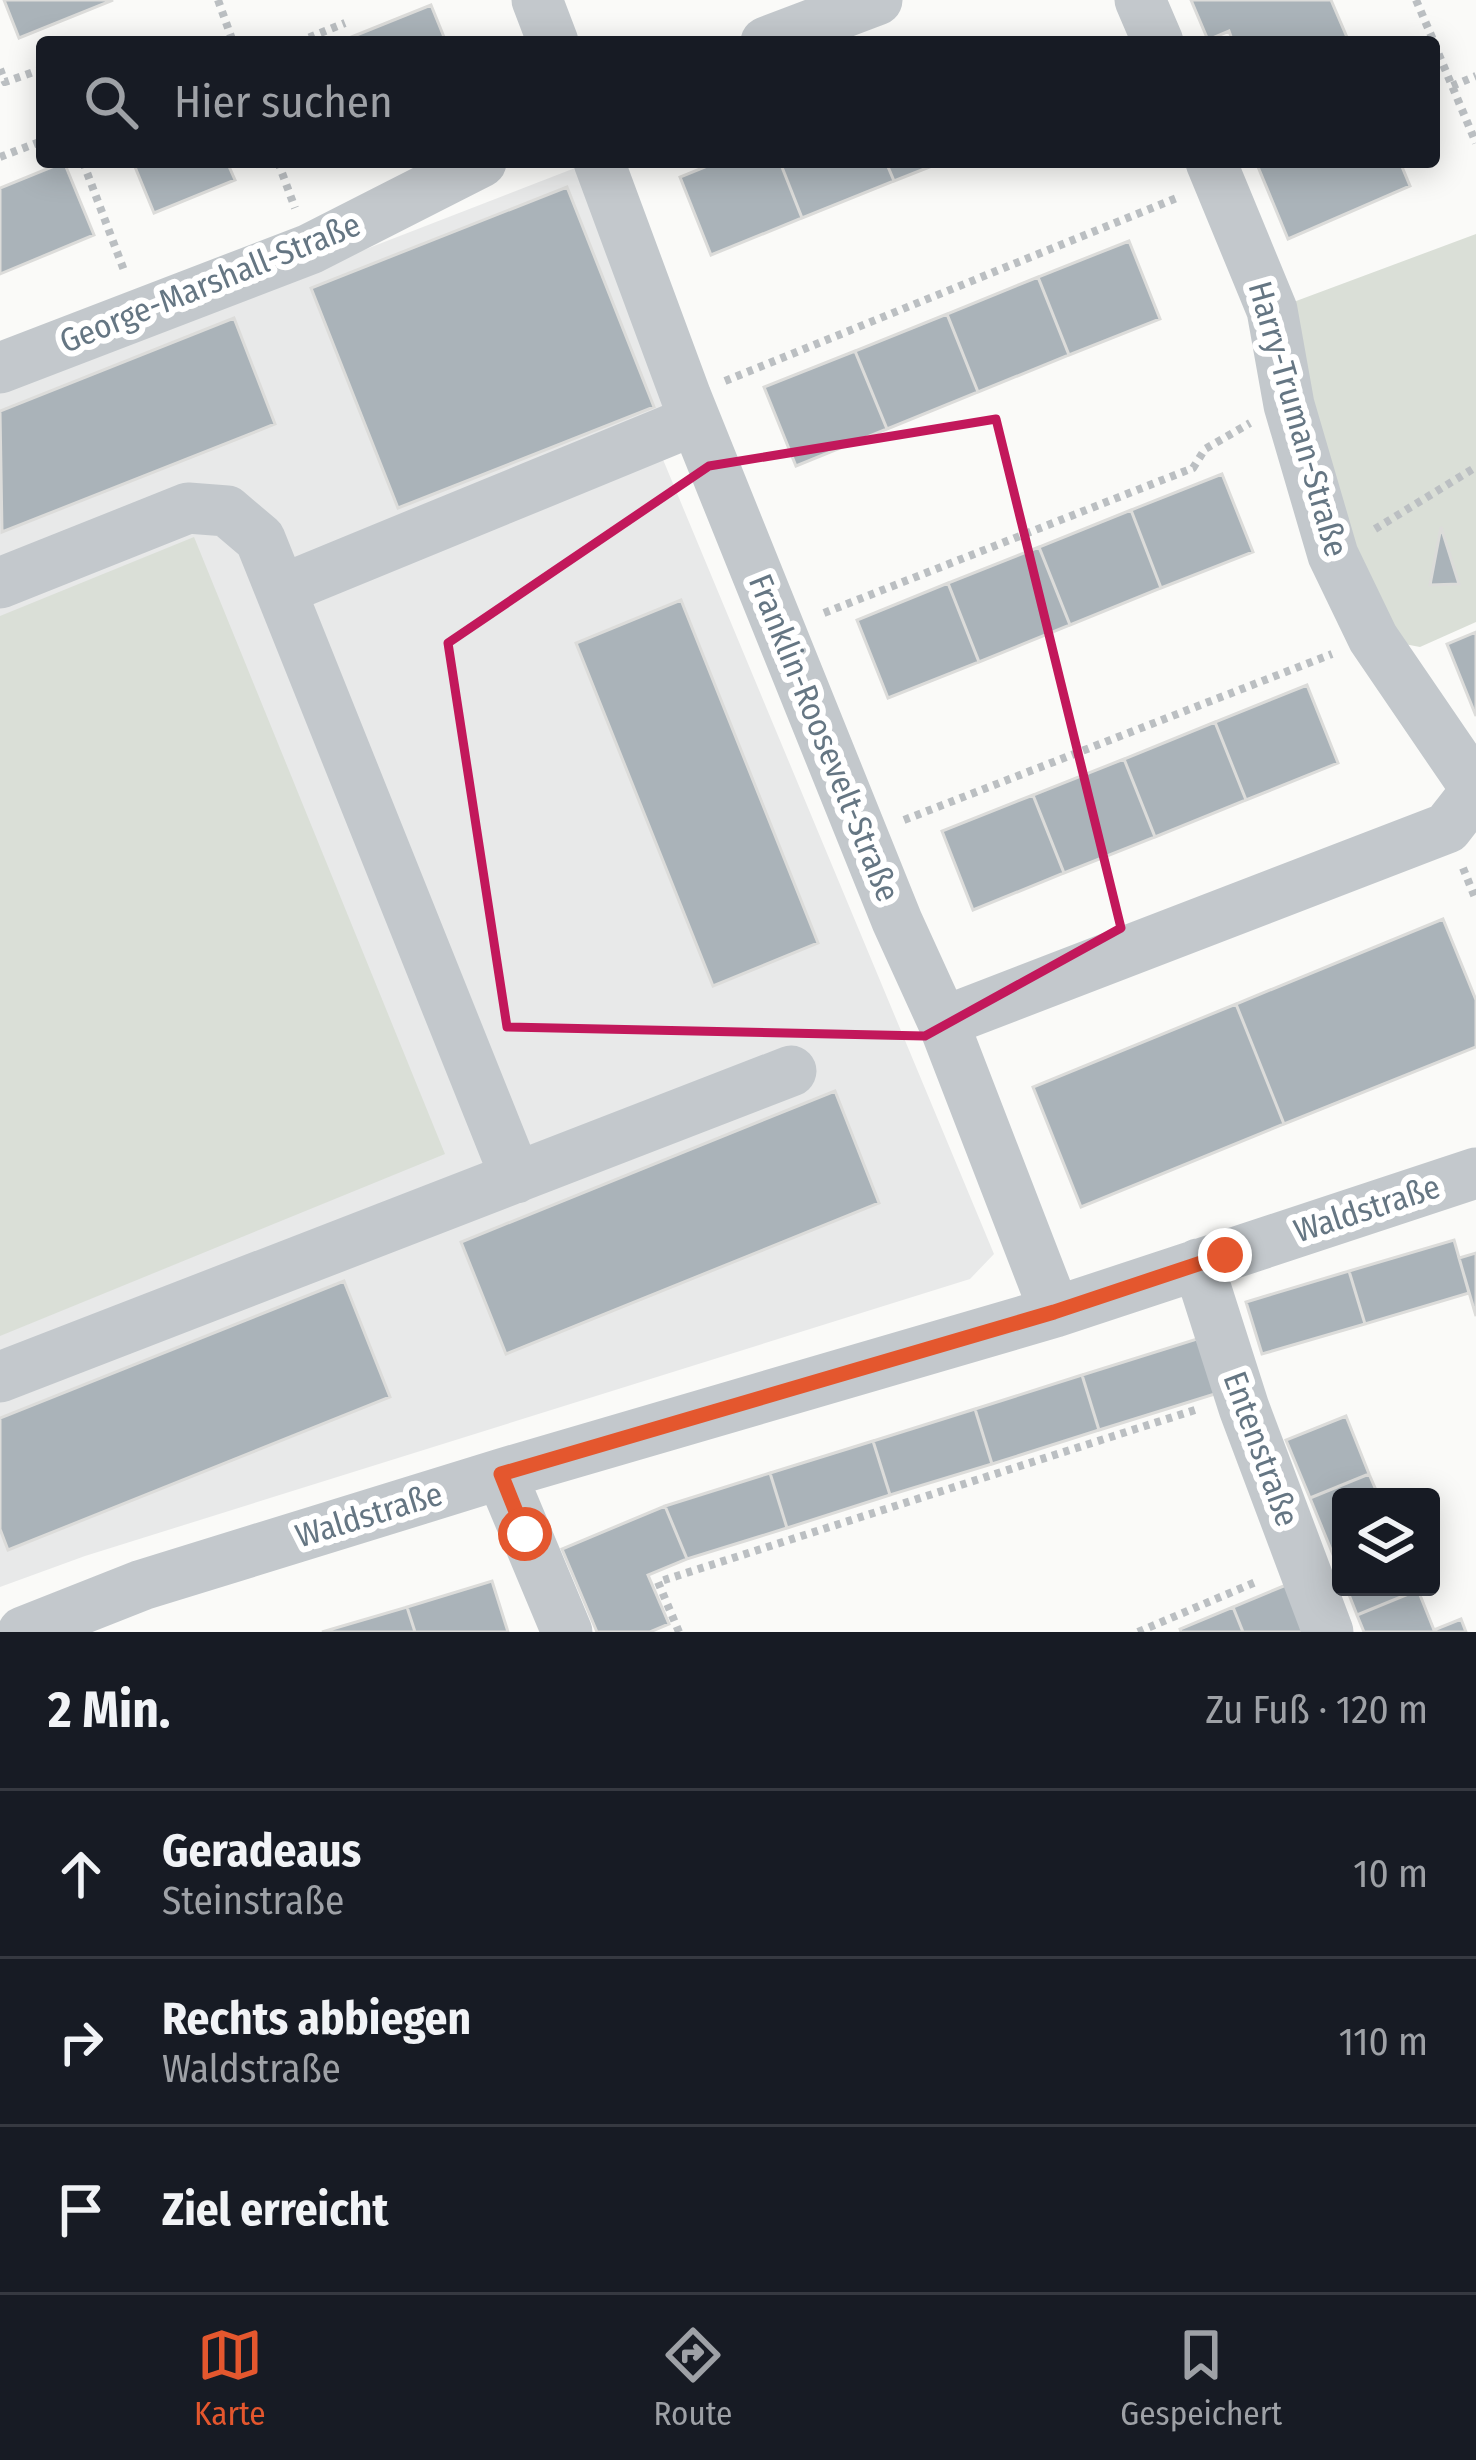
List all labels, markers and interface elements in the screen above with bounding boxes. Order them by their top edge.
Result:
search box [36,36,1440,168]
icon: search [78,69,144,135]
text: Hier suchen [174,75,393,129]
street label: George-Marshall-Straße [54,204,366,362]
street label: Harry-Truman-Straße [1240,277,1356,561]
street label: Franklin-Roosevelt-Straße [740,568,908,908]
street label: Waldstraße [1289,1167,1445,1251]
route end [1198,1228,1252,1282]
street label: Entenstraße [1214,1366,1308,1532]
street label: Waldstraße [291,1474,447,1556]
map controls [1332,1488,1440,1596]
button: layers [1332,1488,1440,1596]
route start [498,1507,552,1561]
text: 2 Min. [48,1679,171,1741]
text: Zu Fuß · 120 m [1205,1687,1428,1733]
text: Geradeaus [162,1824,361,1878]
icon: ahead [48,1841,114,1907]
text: 10 m [1353,1851,1428,1897]
text: Steinstraße [162,1878,344,1924]
text: Rechts abbiegen [162,1992,471,2046]
icon: right [48,2009,114,2075]
text: 110 m [1339,2019,1428,2065]
text: Waldstraße [162,2046,341,2092]
icon: arrive [48,2177,114,2243]
text: Ziel erreicht [162,2183,388,2237]
tab: Karte [194,2322,266,2434]
tab: Route [654,2322,732,2434]
tab: Gespeichert [1120,2322,1282,2434]

